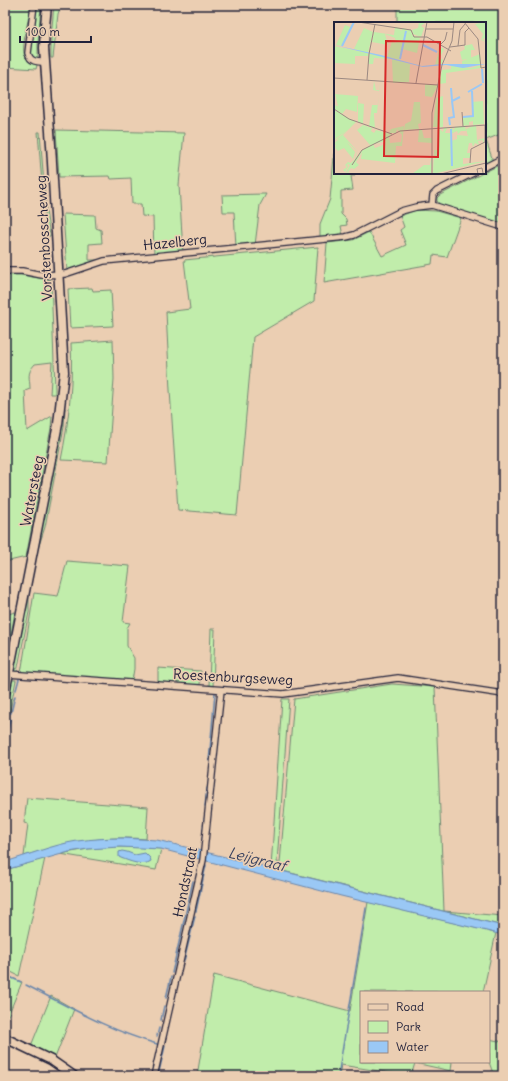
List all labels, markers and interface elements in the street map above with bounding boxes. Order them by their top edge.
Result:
scale bar [20,18,91,44]
inset map [334,22,486,174]
text: 100 m [26,24,60,39]
street label: Vorstenbosscheweg [32,175,56,301]
street label: Hazelberg [142,230,208,254]
street label: Watersteeg [16,454,48,528]
street label: Roestenburgseweg [172,665,294,689]
water label: Leijgraaf [226,843,291,876]
street label: Hondstraat [169,845,201,919]
legend [360,991,490,1063]
text: Road [396,999,424,1014]
text: Park [396,1019,421,1034]
text: Water [396,1039,429,1054]

